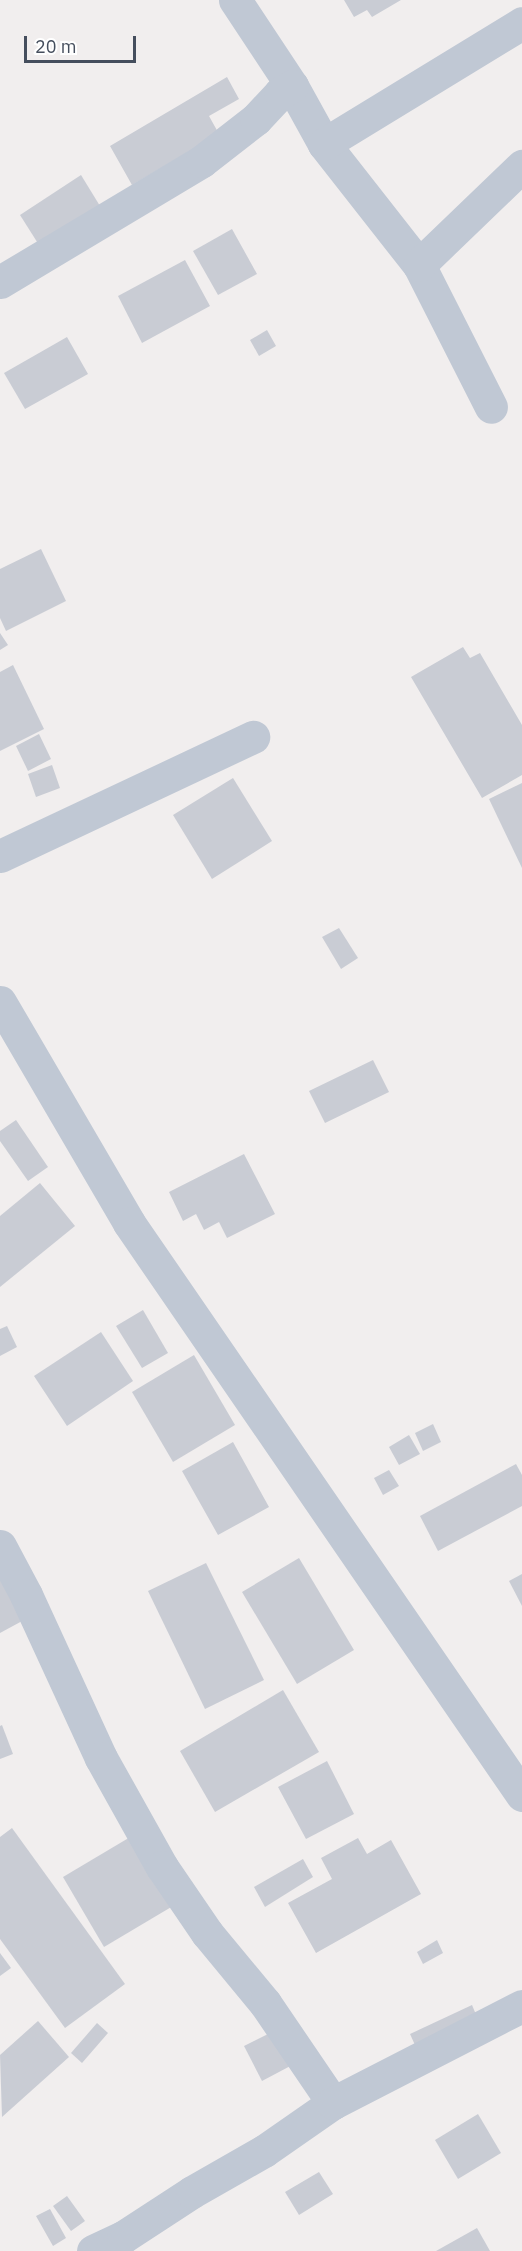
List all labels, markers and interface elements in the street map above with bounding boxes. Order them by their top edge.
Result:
scale bar [27,24,140,62]
text: 20 m [35,35,77,58]

